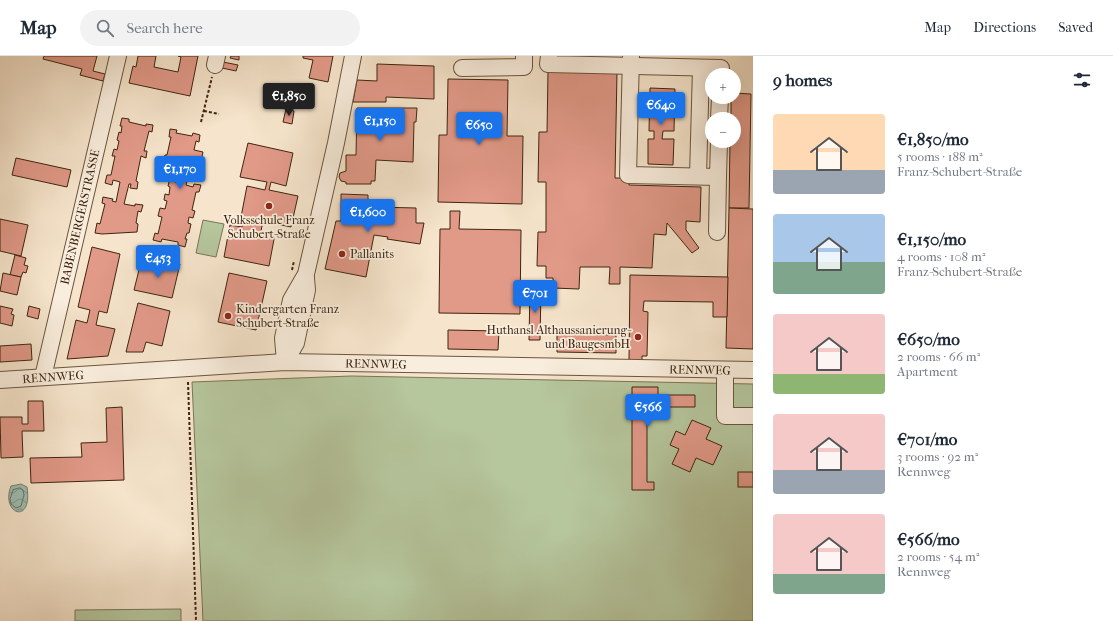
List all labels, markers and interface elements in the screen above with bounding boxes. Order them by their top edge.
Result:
search box [80,10,360,46]
text: Map [20,17,56,39]
icon: search [94,17,116,39]
text: Search here [126,19,203,37]
text: Map [924,19,951,36]
text: Directions [973,19,1036,36]
text: Saved [1058,19,1093,36]
map controls [705,68,741,148]
button: + [705,68,741,104]
icon: filters [1071,69,1093,91]
text: 9 homes [773,70,832,90]
pin: €1,850 [256,83,322,117]
text: €1,850 [272,88,306,103]
pin: €640 [637,92,685,126]
text: €640 [646,97,676,112]
pin: €1,150 [347,108,413,142]
pin: €650 [455,112,503,146]
button: − [705,112,741,148]
text: €1,150 [364,113,396,128]
text: €650 [465,117,493,132]
text: €1,850/mo [897,129,969,149]
icon: home [805,130,853,178]
street label: BABENBERGERSTRASSE [58,148,102,286]
text: 5 rooms · 188 m² [897,149,983,164]
pin: €1,170 [147,156,213,190]
text: €1,170 [163,161,197,176]
text: Franz-Schubert-Straße [897,164,1022,179]
pin: €1,600 [335,199,401,233]
marker: Volksschule Franz Schubert-Straße [264,201,274,211]
text: €1,600 [350,204,386,219]
place label: Volksschule Franz Schubert-Straße [222,213,315,241]
text: €1,150/mo [897,229,966,249]
icon: home [805,230,853,278]
pin: €453 [134,245,182,279]
place label: Pallanits [350,247,395,261]
marker: Pallanits [337,249,347,259]
text: 4 rooms · 108 m² [897,249,985,264]
text: €453 [145,250,171,265]
text: Franz-Schubert-Straße [897,264,1022,279]
pin: €701 [511,280,559,314]
text: €701 [522,285,548,300]
place label: Kindergarten Franz Schubert-Straße [236,302,340,330]
marker: Kindergarten Franz Schubert-Straße [223,311,233,321]
place label: Huthansl Althaussanierung- und BaugesmbH [487,323,632,351]
text: €650/mo [897,329,960,349]
icon: home [805,330,853,378]
marker: Huthansl Althaussanierung- und BaugesmbH [633,332,643,342]
text: 2 rooms · 66 m² [897,349,980,364]
street label: RENNWEG [345,356,408,372]
street label: RENNWEG [669,362,732,378]
text: Apartment [897,364,958,379]
street label: RENNWEG [22,368,85,386]
pin: €566 [624,394,672,428]
text: €566 [634,399,662,414]
text: €701/mo [897,429,957,449]
icon: home [805,430,853,478]
text: 3 rooms · 92 m² [897,449,978,464]
text: Rennweg [897,464,950,479]
text: €566/mo [897,529,960,549]
icon: home [805,530,853,578]
text: 2 rooms · 54 m² [897,549,979,564]
text: Rennweg [897,564,950,579]

